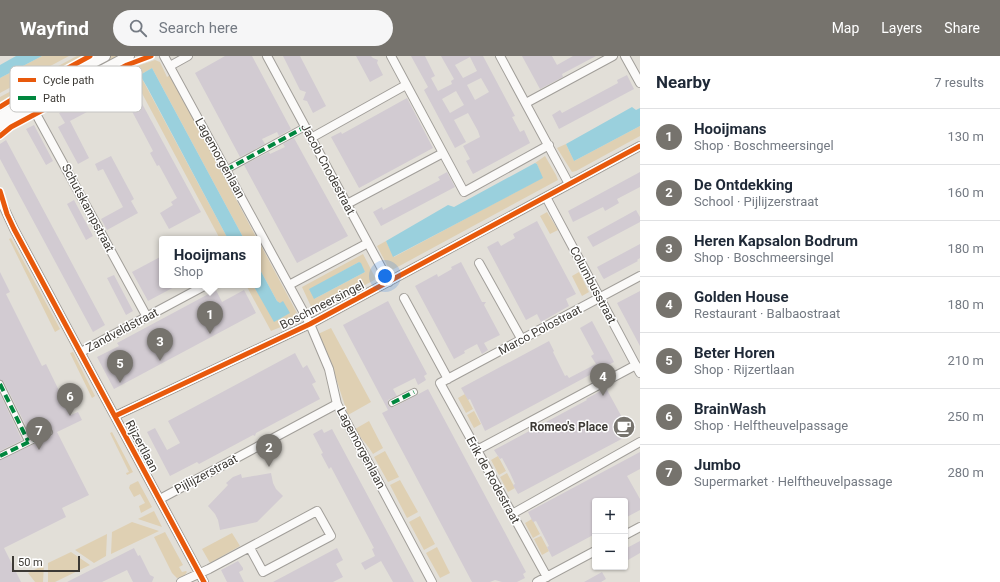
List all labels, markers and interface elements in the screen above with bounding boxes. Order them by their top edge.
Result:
search box [113,10,393,46]
text: Wayfind [20,17,89,40]
icon: search [127,17,149,39]
text: Search here [159,19,238,37]
text: Map [832,20,859,36]
text: Layers [881,20,922,36]
text: Share [944,20,980,36]
legend [10,66,142,112]
text: Nearby [656,72,711,92]
text: Cycle path [43,74,94,87]
text: 7 results [934,75,984,90]
text: Path [43,92,66,105]
street label: Lagemorgenlaan [192,115,248,201]
text: Hooijmans [694,120,767,138]
street label: Jacob Cnodestraat [298,121,358,217]
text: 1 [665,129,673,144]
text: 130 m [947,129,984,144]
text: Shop · Boschmeersingel [694,138,834,153]
street label: Schutskampstraat [59,162,117,254]
text: De Ontdekking [694,176,793,194]
text: 2 [665,185,673,200]
text: 160 m [947,185,984,200]
text: School · Pijlijzerstraat [694,194,819,209]
text: Heren Kapsalon Bodrum [694,232,858,250]
popup [159,236,261,288]
text: 3 [665,241,673,256]
text: 180 m [947,241,984,256]
street label: Columbusstraat [567,244,619,326]
text: Hooijmans [174,246,246,264]
text: Shop · Boschmeersingel [694,250,834,265]
text: Shop [174,264,203,279]
your location [375,266,395,286]
street label: Boschmeersingel [278,278,366,332]
text: Golden House [694,288,789,306]
text: 4 [665,297,673,312]
text: 180 m [947,297,984,312]
pin: 1 [197,301,223,334]
street label: Marco Polostraat [496,302,584,358]
street label: Zandveldstraat [83,305,161,355]
text: Restaurant · Balbaostraat [694,306,840,321]
pin: 3 [147,328,173,361]
text: Beter Horen [694,344,775,362]
pin: 5 [107,350,133,383]
text: 5 [665,353,673,368]
text: 210 m [947,353,984,368]
text: Shop · Rijzertlaan [694,362,794,377]
pin: 4 [590,363,616,396]
pin: 6 [57,383,83,416]
text: BrainWash [694,400,766,418]
street label: Lagemorgenlaan [334,405,388,491]
text: 6 [665,409,673,424]
text: 250 m [947,409,984,424]
cafe icon: Romeo's Place [611,414,637,440]
pin: 7 [26,417,52,450]
street label: Rijzertlaan [123,418,161,474]
text: Shop · Helftheuvelpassage [694,418,848,433]
place label: Romeo's Place [530,420,609,434]
pin: 2 [256,434,282,467]
street label: Erik de Rodestraat [463,434,523,526]
street label: Pijlijzerstraat [172,452,240,496]
text: Jumbo [694,456,741,474]
text: 7 [665,465,673,480]
text: 280 m [947,465,984,480]
text: Supermarket · Helftheuvelpassage [694,474,892,489]
map controls [592,498,628,570]
button: + [592,498,628,534]
button: − [592,534,628,570]
scale bar [12,554,80,573]
text: 50 m [18,556,43,569]

